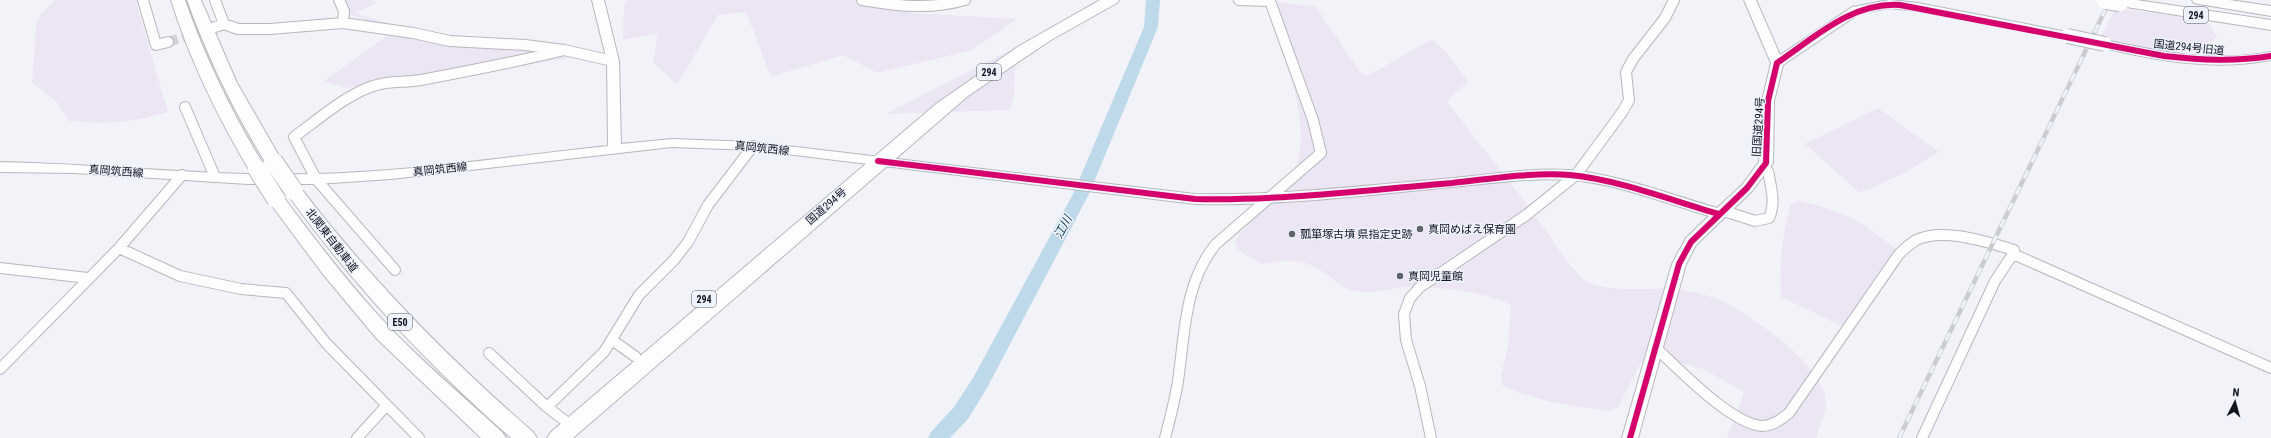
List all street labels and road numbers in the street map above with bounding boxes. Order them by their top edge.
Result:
road number: 294 [2184,7,2208,23]
street label: 国道294号旧道 [2153,37,2225,58]
road number: 294 [977,64,1001,80]
street label: 旧国道294号 [1750,97,1767,158]
street label: 真岡筑西線 [734,139,790,158]
street label: 真岡筑西線 [412,160,468,179]
street label: 真岡筑西線 [88,163,144,180]
street label: 国道294号 [803,185,849,227]
street label: 北関東自動車道 [303,206,360,275]
road number: 294 [692,291,716,307]
road number: E50 [388,314,412,330]

